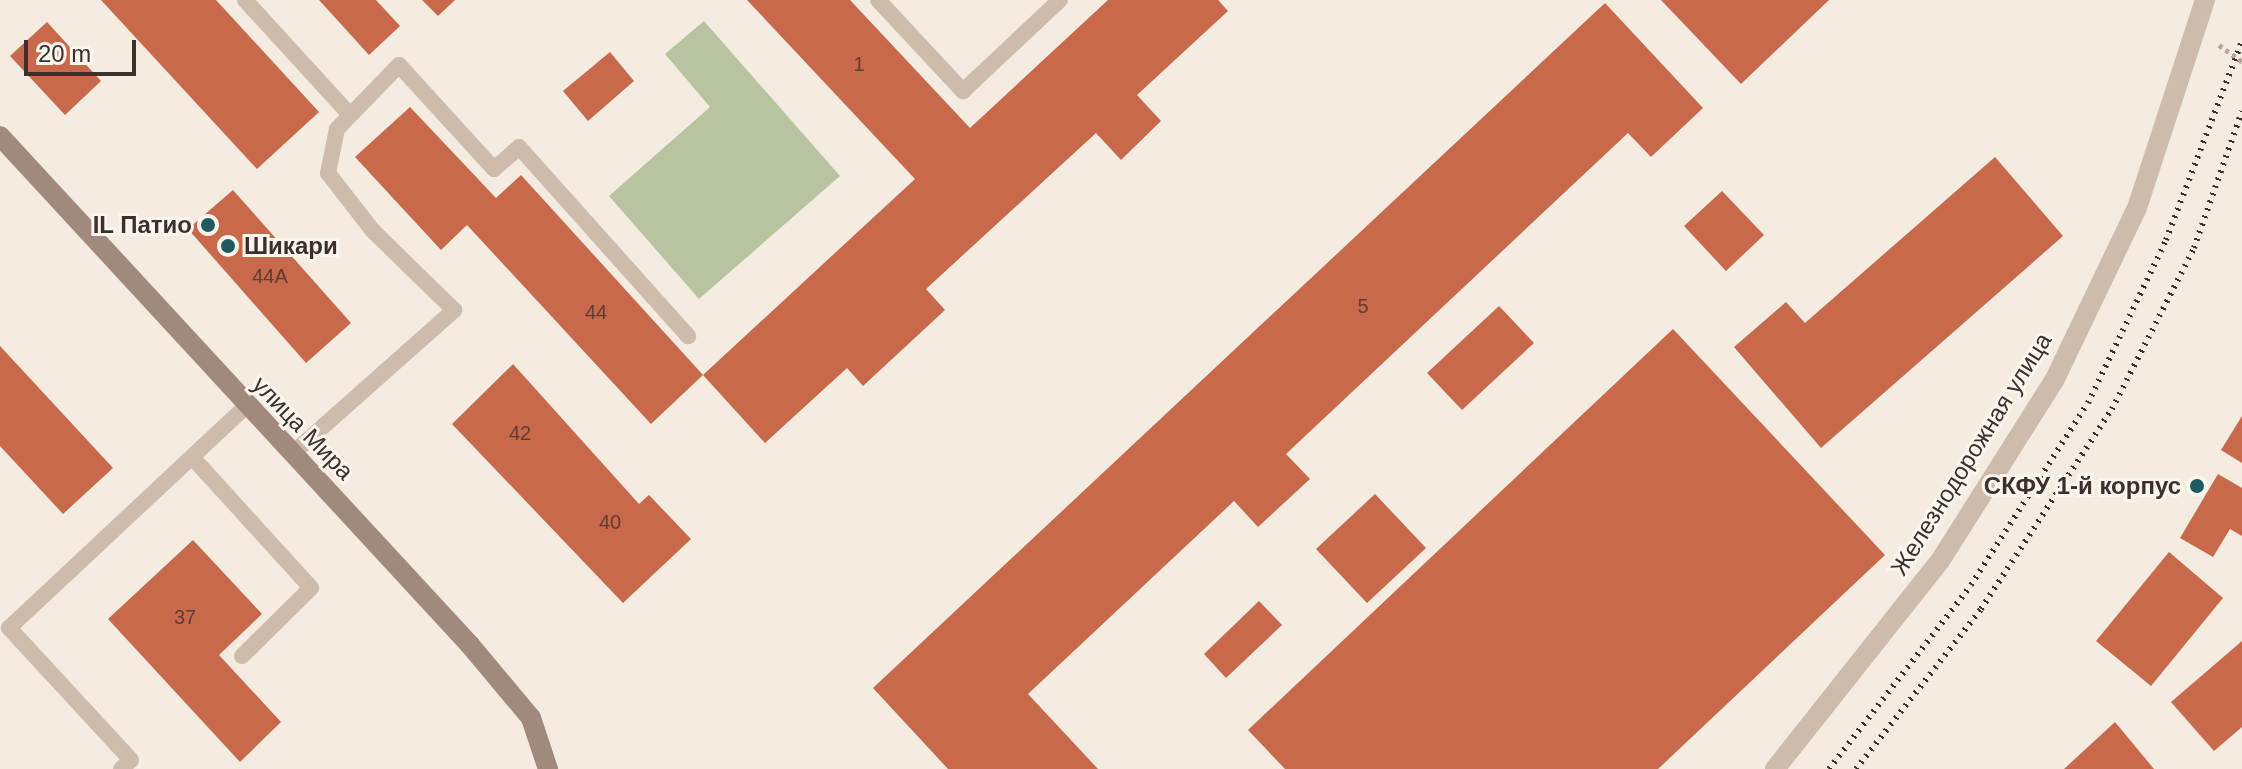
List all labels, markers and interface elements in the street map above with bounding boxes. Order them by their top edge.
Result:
scale bar [28,24,140,74]
text: 20 m [38,40,91,67]
house number: 1 [853,52,865,76]
place label: IL Патио [92,211,192,239]
marker: IL Патио [199,216,217,234]
place label: Шикари [244,232,338,260]
marker: Шикари [219,237,237,255]
house number: 44А [252,264,288,288]
house number: 5 [1357,294,1369,318]
house number: 44 [585,300,607,324]
street label: Железнодорожная улица [1884,327,2058,581]
street label: улица Мира [247,370,359,486]
house number: 42 [509,421,531,445]
place label: СКФУ 1-й корпус [1984,472,2181,500]
marker: СКФУ 1-й корпус [2188,477,2206,495]
house number: 40 [599,510,621,534]
house number: 37 [174,605,196,629]

